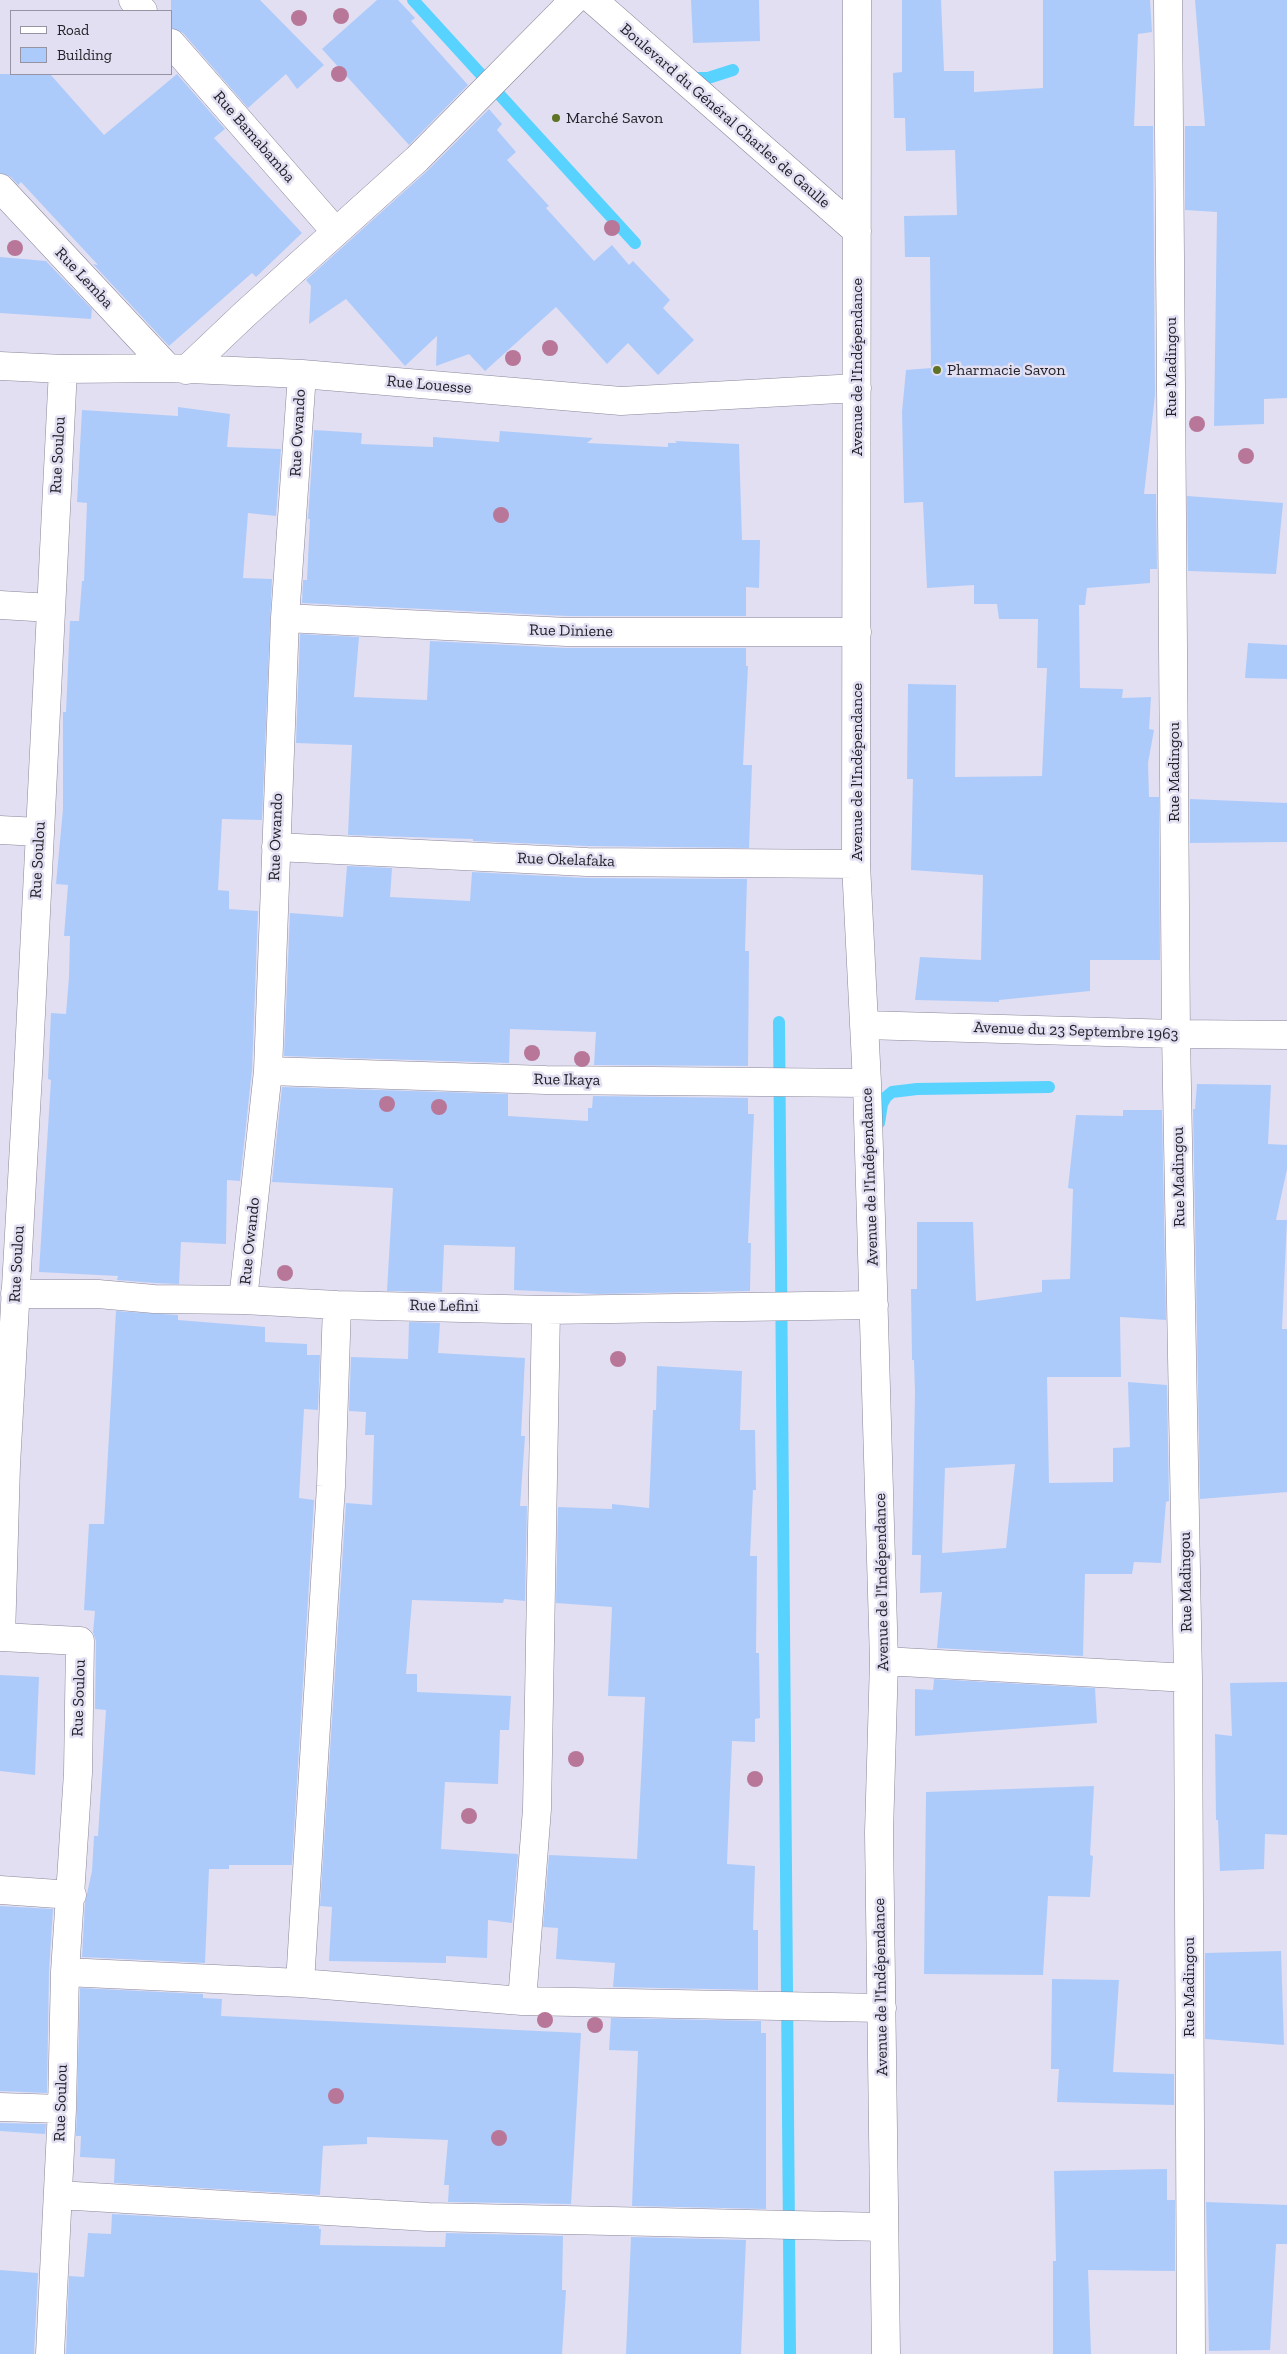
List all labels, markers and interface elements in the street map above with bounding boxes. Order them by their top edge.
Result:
legend [10,10,172,75]
street label: Boulevard du Général Charles de Gaulle [616,19,834,213]
text: Road [57,21,89,39]
text: Building [57,46,112,64]
street label: Rue Bamabamba [209,87,299,187]
place label: Marché Savon [566,108,663,128]
marker: Marché Savon [550,112,562,124]
street label: Rue Lemba [51,244,117,312]
street label: Avenue de l'Indépendance [847,278,867,456]
street label: Rue Madingou [1161,317,1181,417]
place label: Pharmacie Savon [947,360,1065,380]
marker: Pharmacie Savon [931,364,943,376]
street label: Rue Louesse [386,372,472,398]
street label: Rue Owando [286,389,310,477]
street label: Rue Soulou [46,416,70,494]
street label: Rue Diniene [529,621,613,641]
street label: Avenue de l'Indépendance [847,683,867,861]
street label: Rue Madingou [1164,722,1184,822]
street label: Rue Owando [265,793,287,881]
street label: Rue Soulou [26,821,50,899]
street label: Rue Okelafaka [517,849,615,871]
street label: Avenue du 23 Septembre 1963 [973,1018,1179,1044]
street label: Rue Ikaya [533,1070,601,1090]
street label: Avenue de l'Indépendance [857,1088,883,1266]
street label: Rue Madingou [1169,1127,1189,1227]
street label: Rue Owando [236,1196,264,1286]
street label: Rue Soulou [5,1225,29,1303]
street label: Rue Lefini [409,1296,479,1316]
street label: Avenue de l'Indépendance [871,1493,893,1671]
street label: Rue Madingou [1176,1532,1196,1632]
street label: Rue Soulou [68,1659,90,1737]
street label: Avenue de l'Indépendance [870,1898,892,2076]
street label: Rue Madingou [1179,1937,1199,2037]
street label: Rue Soulou [50,2064,72,2142]

